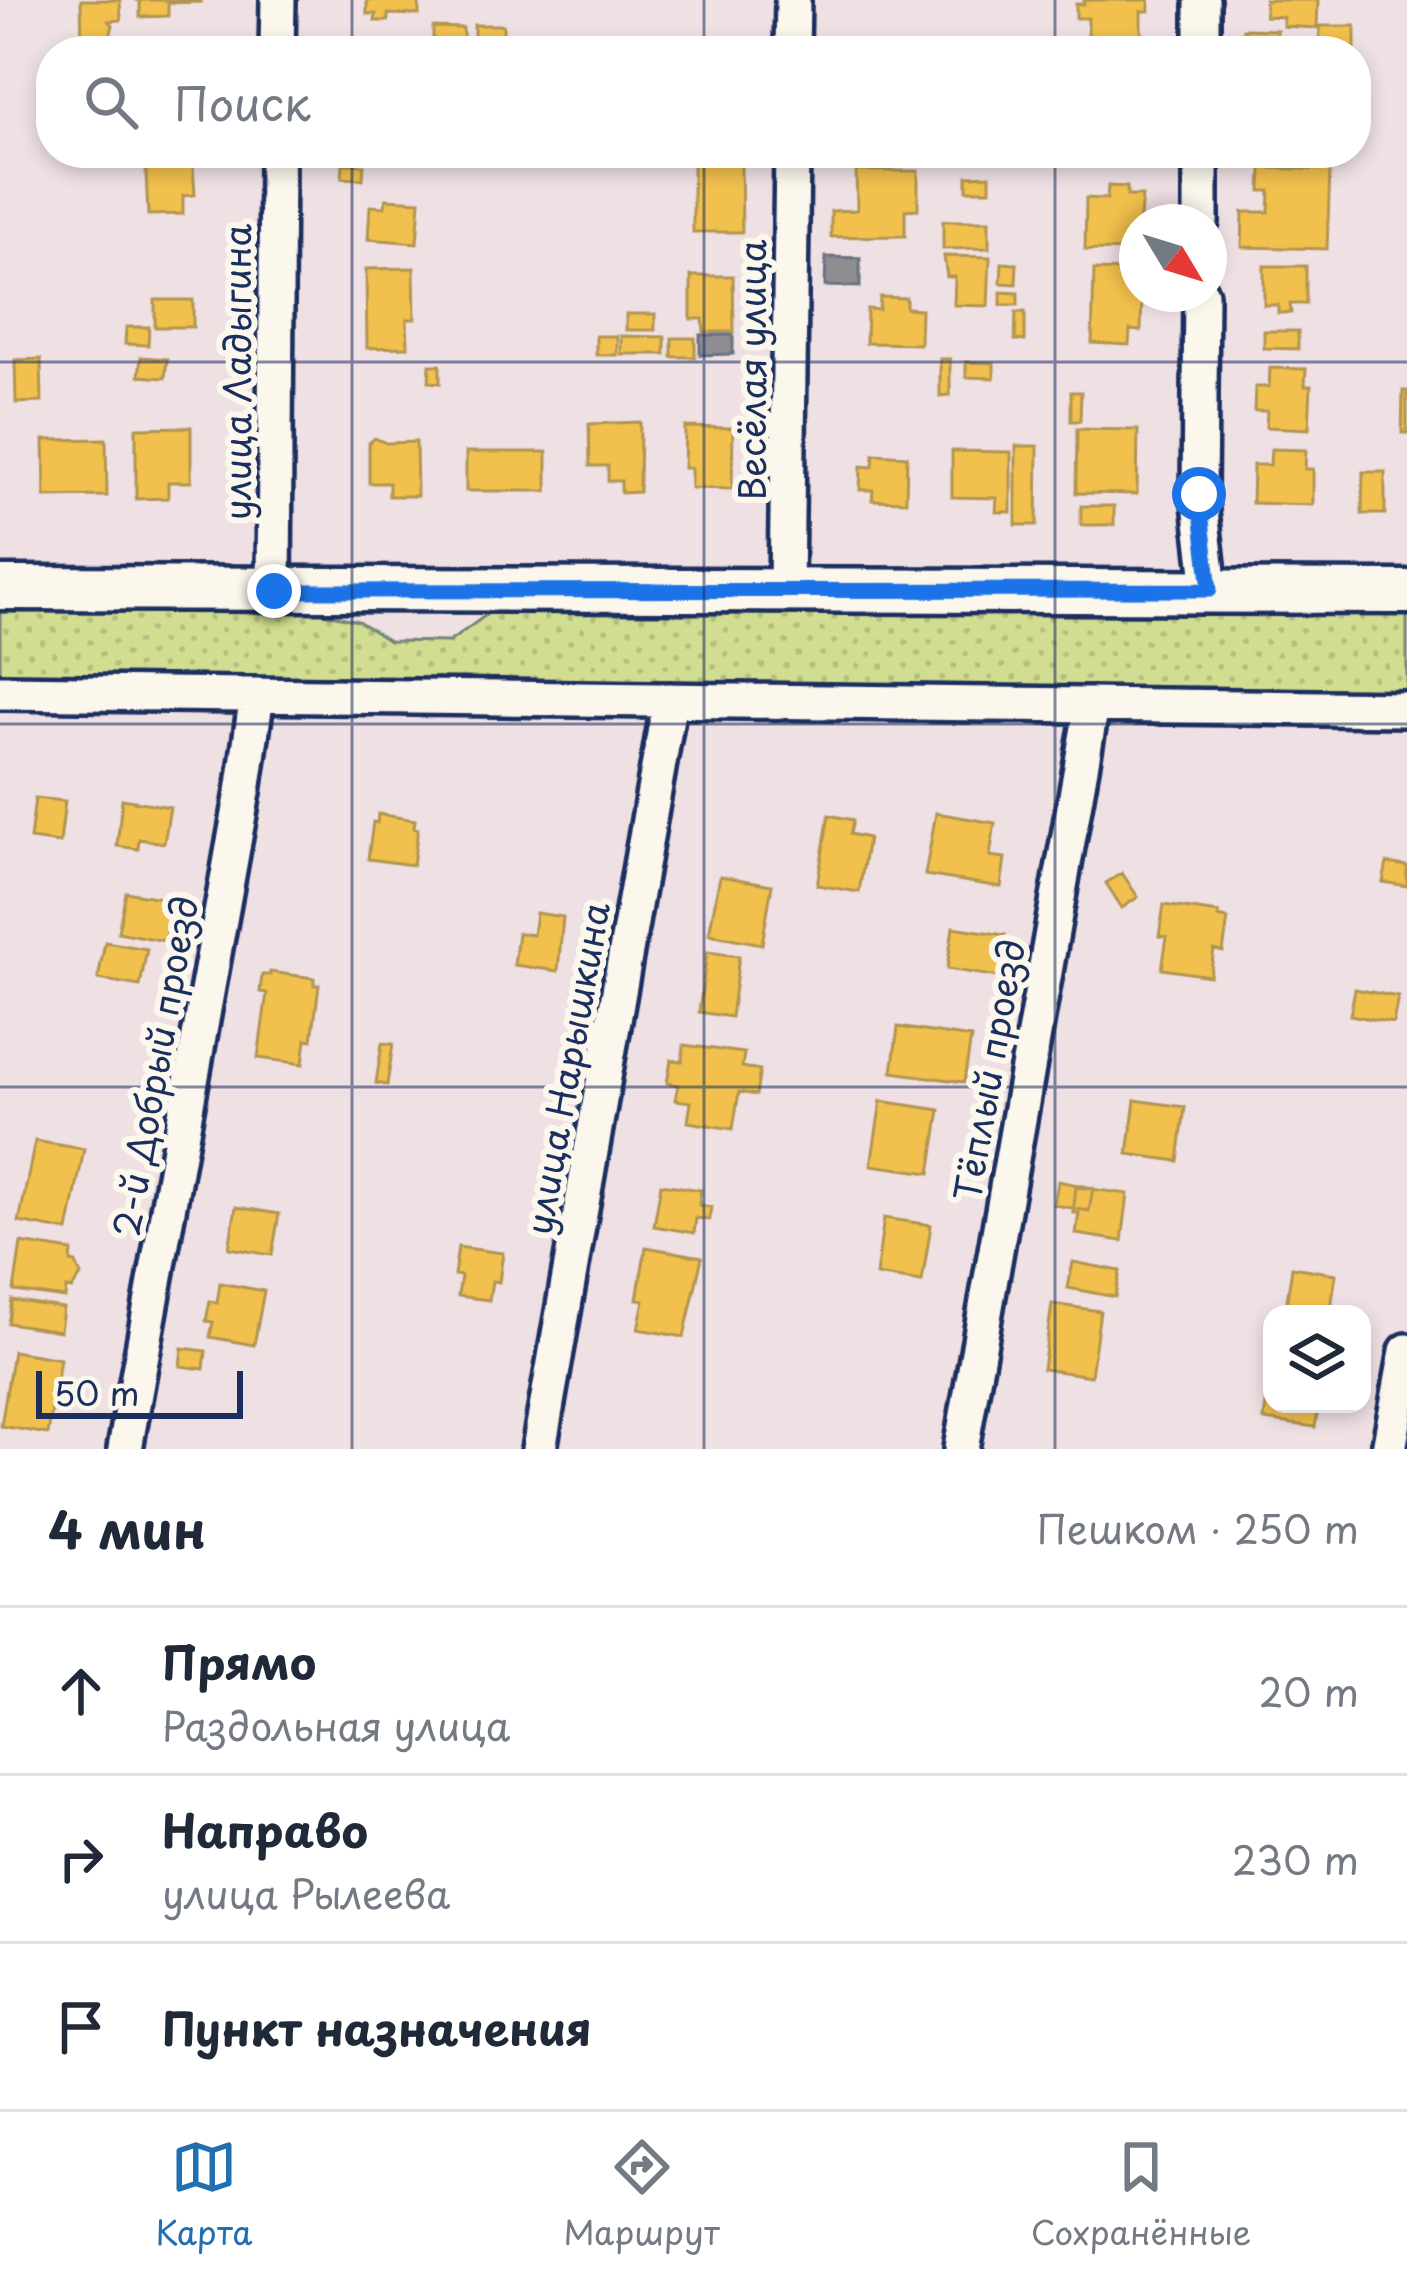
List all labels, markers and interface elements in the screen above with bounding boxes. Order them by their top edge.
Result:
search box [36,36,1371,168]
text: Поиск [174,68,311,136]
icon: search [78,69,144,135]
north arrow [1119,204,1227,312]
street label: улица Ладыгина [209,223,263,520]
street label: Весёлая улица [724,239,778,500]
route start [1172,467,1226,521]
route end [247,564,301,618]
street label: 2-й Добрый проезд [97,892,211,1240]
street label: улица Нарышкина [510,897,622,1238]
street label: Тёплый проезд [938,935,1038,1205]
map controls [1263,1305,1371,1413]
button: layers [1263,1305,1371,1413]
scale bar [36,1365,243,1418]
text: 50 m [54,1367,140,1417]
text: 4 мин [48,1489,206,1566]
text: Пешком · 250 m [1037,1498,1359,1557]
text: Прямо [162,1627,316,1695]
icon: ahead [48,1658,114,1724]
text: 20 m [1258,1661,1359,1720]
text: Раздольная улица [162,1695,510,1754]
text: Направо [162,1795,368,1863]
icon: right [48,1826,114,1892]
text: 230 m [1232,1829,1359,1888]
text: улица Рылеева [162,1863,450,1922]
text: Пункт назначения [162,1993,592,2061]
icon: arrive [48,1994,114,2060]
tab: Карта [156,2134,252,2256]
tab: Маршрут [564,2134,720,2256]
tab: Сохранённые [1031,2134,1251,2256]

